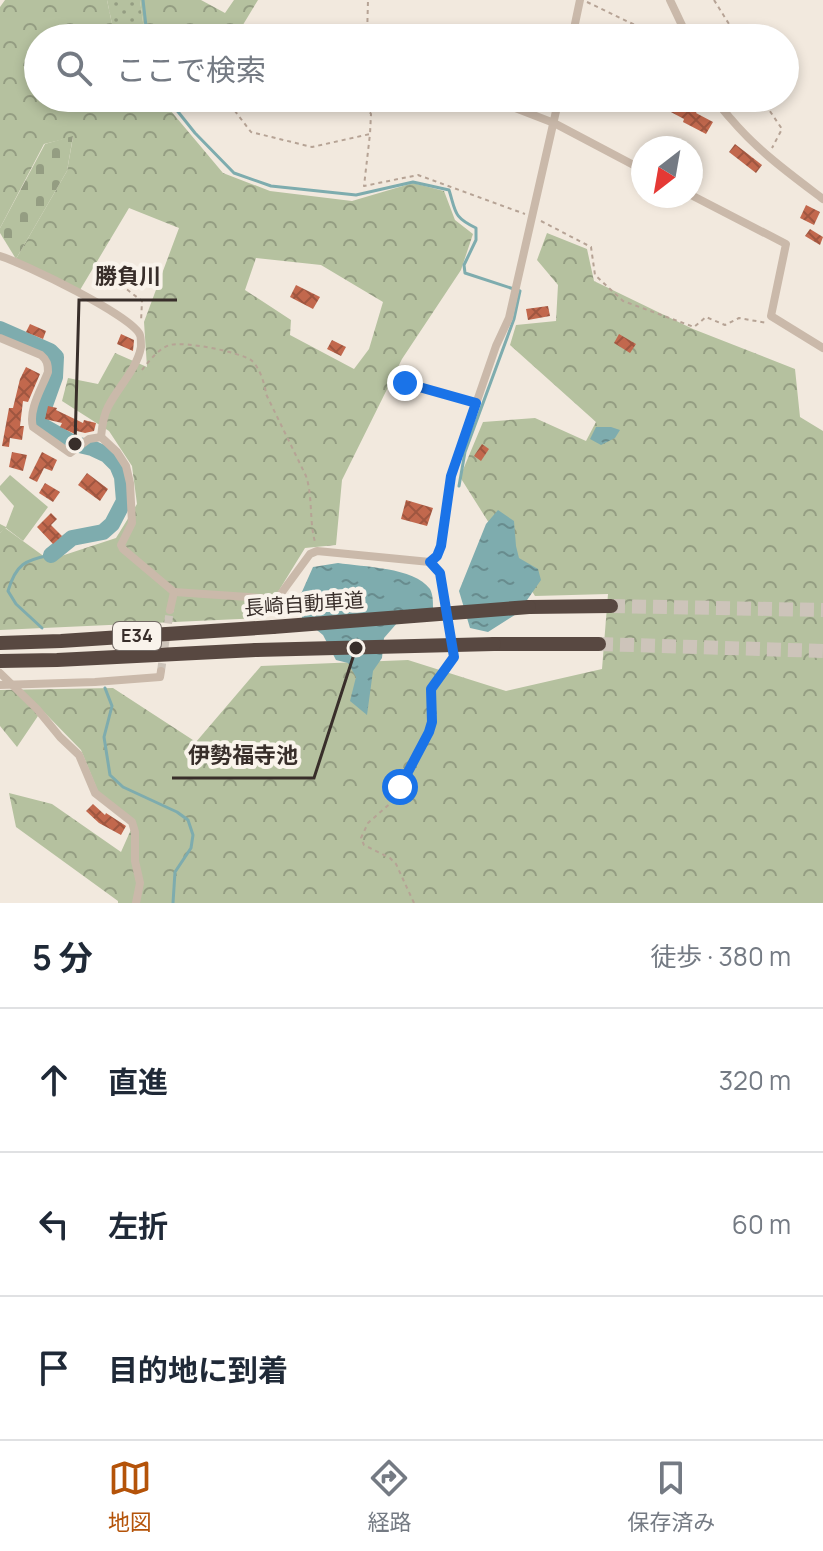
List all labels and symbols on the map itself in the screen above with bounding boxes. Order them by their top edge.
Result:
north arrow [631,136,703,208]
callout: 勝負川 [79,254,177,300]
text: 勝負川 [95,261,161,291]
route end [387,365,423,401]
street label: 長崎自動車道 [243,586,365,621]
road number: E34 [113,622,161,650]
callout: 伊勢福寺池 [172,732,314,778]
text: 伊勢福寺池 [188,740,298,770]
route start [382,769,418,805]

